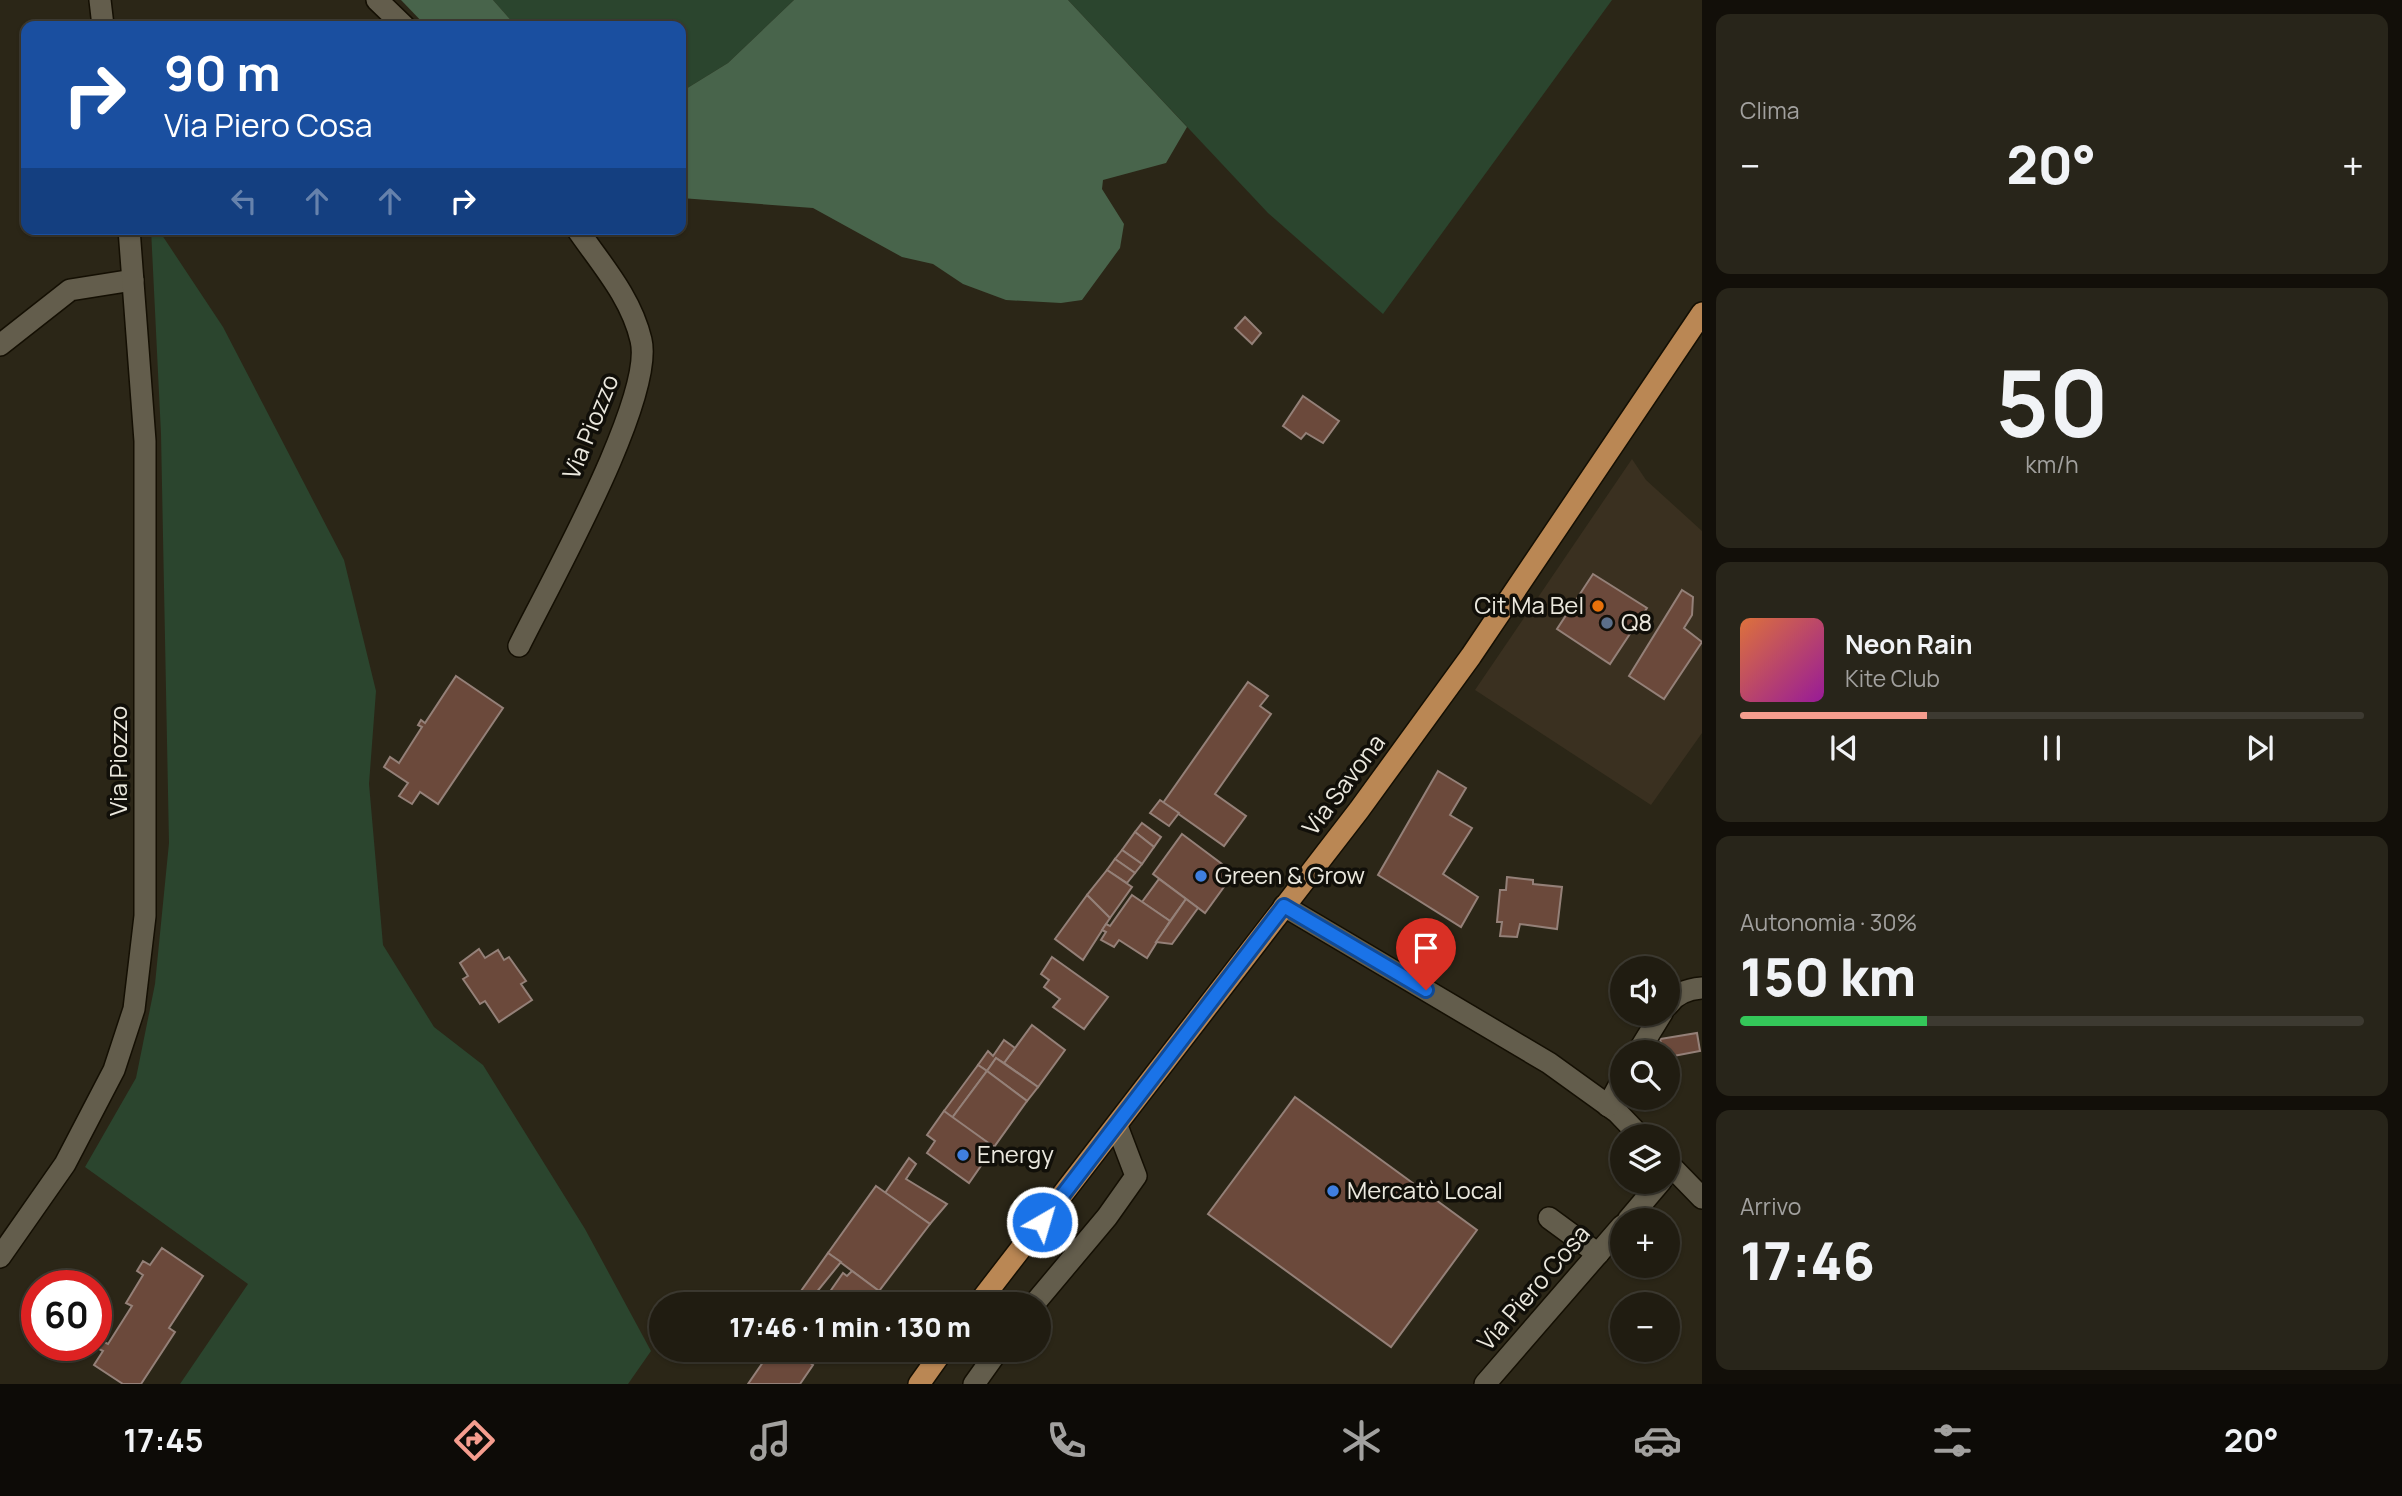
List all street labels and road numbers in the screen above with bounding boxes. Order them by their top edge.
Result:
street label: Via Piozzo [554,369,626,484]
street label: Via Piozzo [101,706,134,816]
street label: Via Savona [1294,727,1392,842]
street label: Via Piero Cosa [1469,1217,1597,1357]

